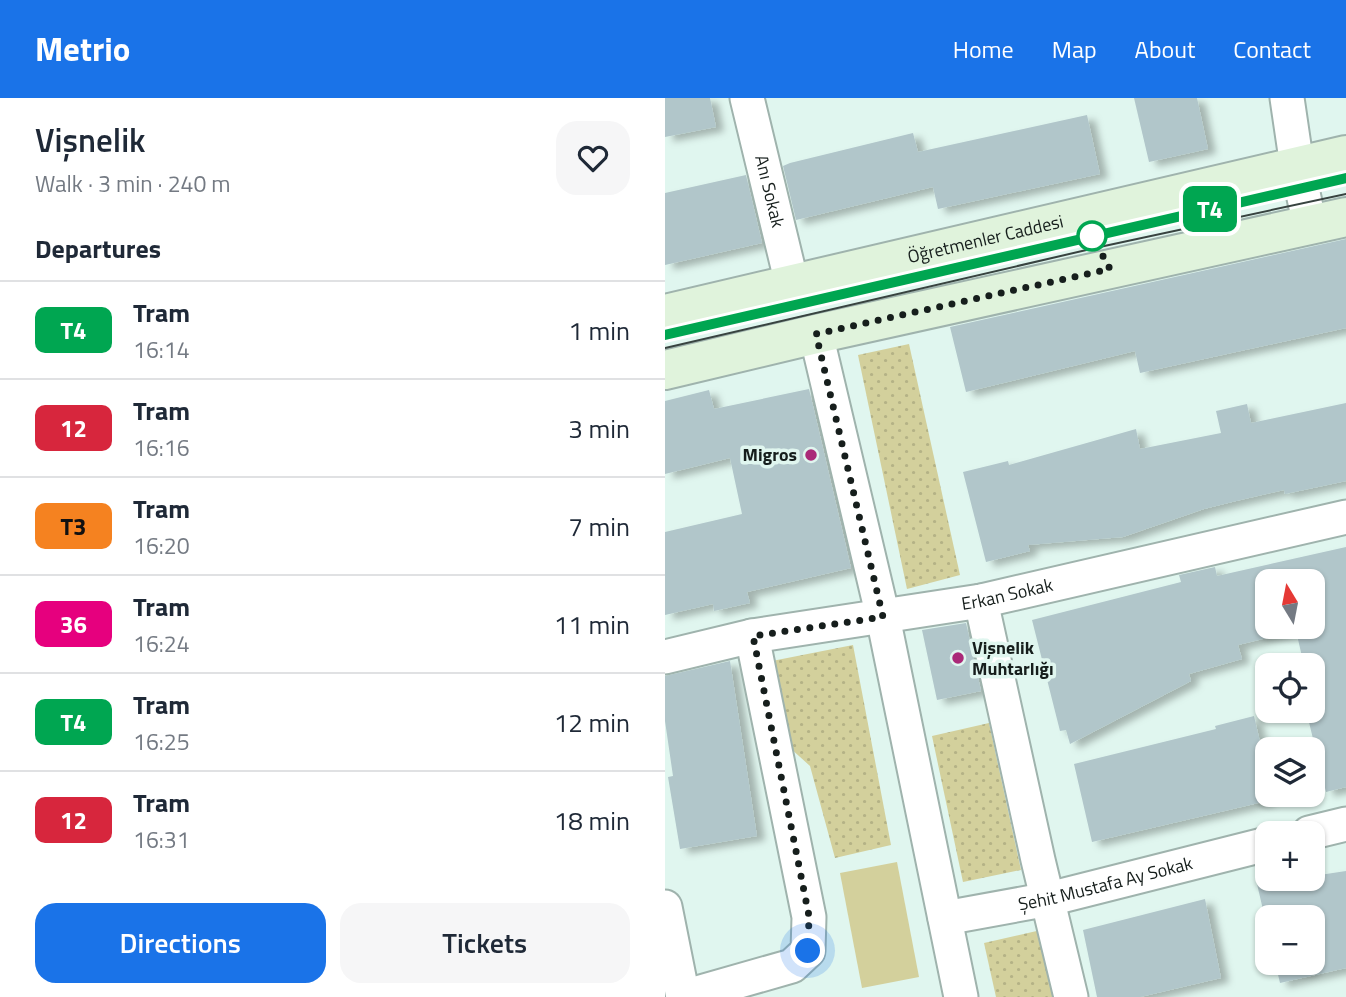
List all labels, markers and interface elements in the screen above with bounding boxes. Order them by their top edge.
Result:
text: Metrio [35,24,130,74]
text: Home [953,31,1014,67]
text: Map [1052,31,1097,67]
text: About [1135,31,1195,67]
text: Contact [1233,31,1311,67]
text: Vişnelik [35,115,146,165]
button: heart [556,121,630,195]
street label: Anı Sokak [748,152,792,231]
text: Walk · 3 min · 240 m [35,166,231,201]
line badge: T4 [1179,186,1241,232]
text: T4 [1197,191,1223,227]
street label: Öğretmenler Caddesi [905,207,1066,270]
unlabelled marker [1077,221,1107,251]
text: Departures [35,229,161,268]
text: Tram [133,293,190,332]
text: 1 min [568,311,630,350]
text: T4 [60,312,87,348]
text: 16:14 [133,332,190,367]
text: Tram [133,391,190,430]
text: 3 min [568,409,630,448]
text: 12 [60,410,87,446]
text: 16:16 [133,430,190,465]
place label: Migros [743,441,797,468]
marker: Migros [803,447,819,463]
text: Tram [133,489,190,528]
text: 7 min [568,507,630,546]
text: T3 [60,508,87,544]
text: 16:20 [133,528,190,563]
north arrow [1255,569,1325,639]
map controls [1255,569,1325,975]
street label: Erkan Sokak [959,571,1056,617]
text: Tram [133,587,190,626]
text: 11 min [554,605,630,644]
text: 36 [60,606,87,642]
text: 16:24 [133,626,190,661]
place label: Vişnelik Muhtarlığı [972,634,1054,682]
marker: Vişnelik Muhtarlığı [950,650,966,666]
button: locate [1255,653,1325,723]
text: Tram [133,685,190,724]
text: 12 min [554,703,630,742]
text: T4 [60,704,87,740]
text: 16:25 [133,724,190,759]
button: layers [1255,737,1325,807]
text: Tram [133,783,190,822]
text: 18 min [554,801,630,840]
text: 12 [60,802,87,838]
button: + [1255,821,1325,891]
text: 16:31 [133,822,190,857]
street label: Şehit Mustafa Ay Sokak [1016,849,1196,917]
button: Directions [35,903,326,983]
button: Tickets [340,903,630,983]
button: − [1255,905,1325,975]
your location [790,933,825,968]

